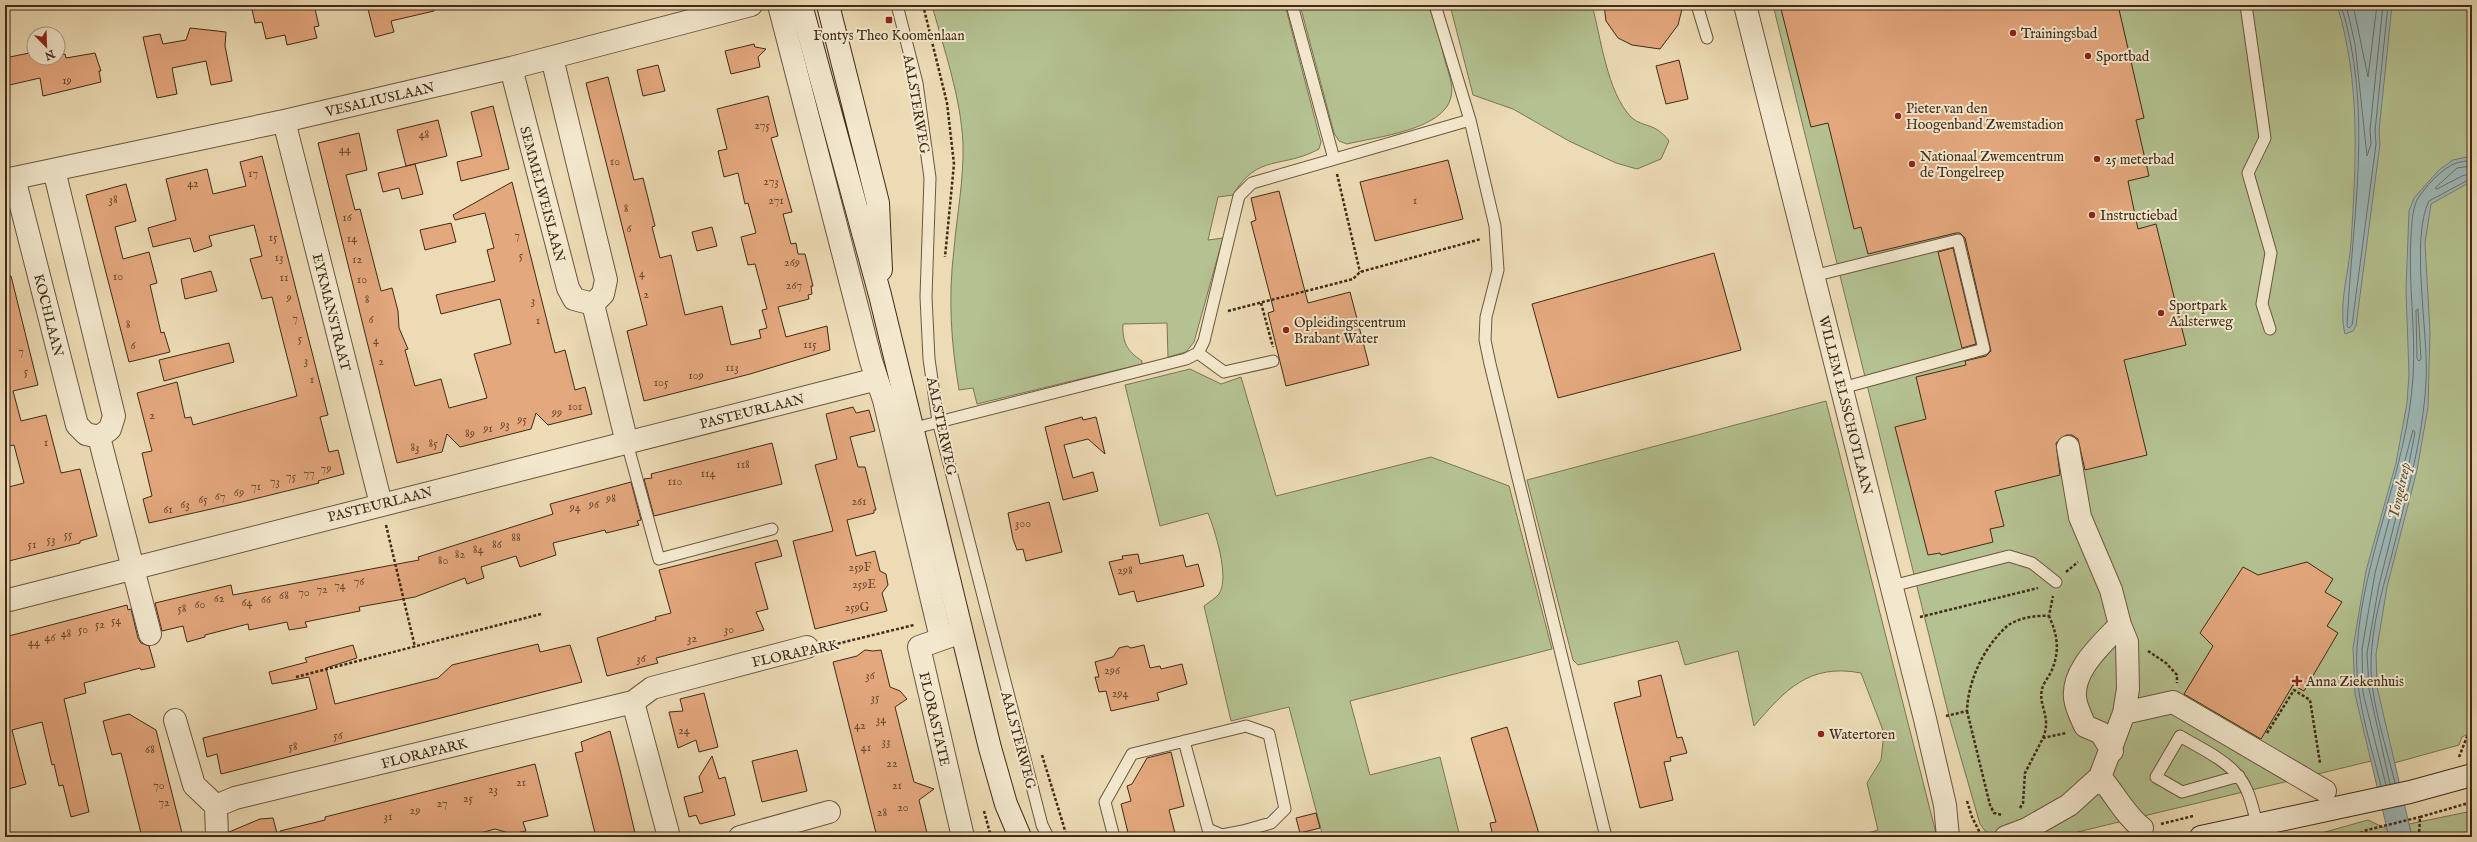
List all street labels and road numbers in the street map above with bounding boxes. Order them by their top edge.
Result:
street label: AALSTERWEG [898,52,934,156]
street label: VESALIUSLAAN [323,79,437,121]
street label: SEMMELWEISLAAN [515,124,569,264]
street label: EYKMANSTRAAT [308,251,355,374]
street label: KOCHLAAN [29,272,67,358]
street label: WILLEM ELSSCHOTLAAN [1814,314,1876,497]
street label: AALSTERWEG [922,374,960,478]
street label: PASTEURLAAN [698,390,807,434]
street label: PASTEURLAAN [326,483,435,527]
street label: FLORAPARK [750,636,841,672]
street label: FLORASTATE [914,670,954,768]
street label: AALSTERWEG [996,689,1040,792]
street label: FLORAPARK [379,734,470,773]

